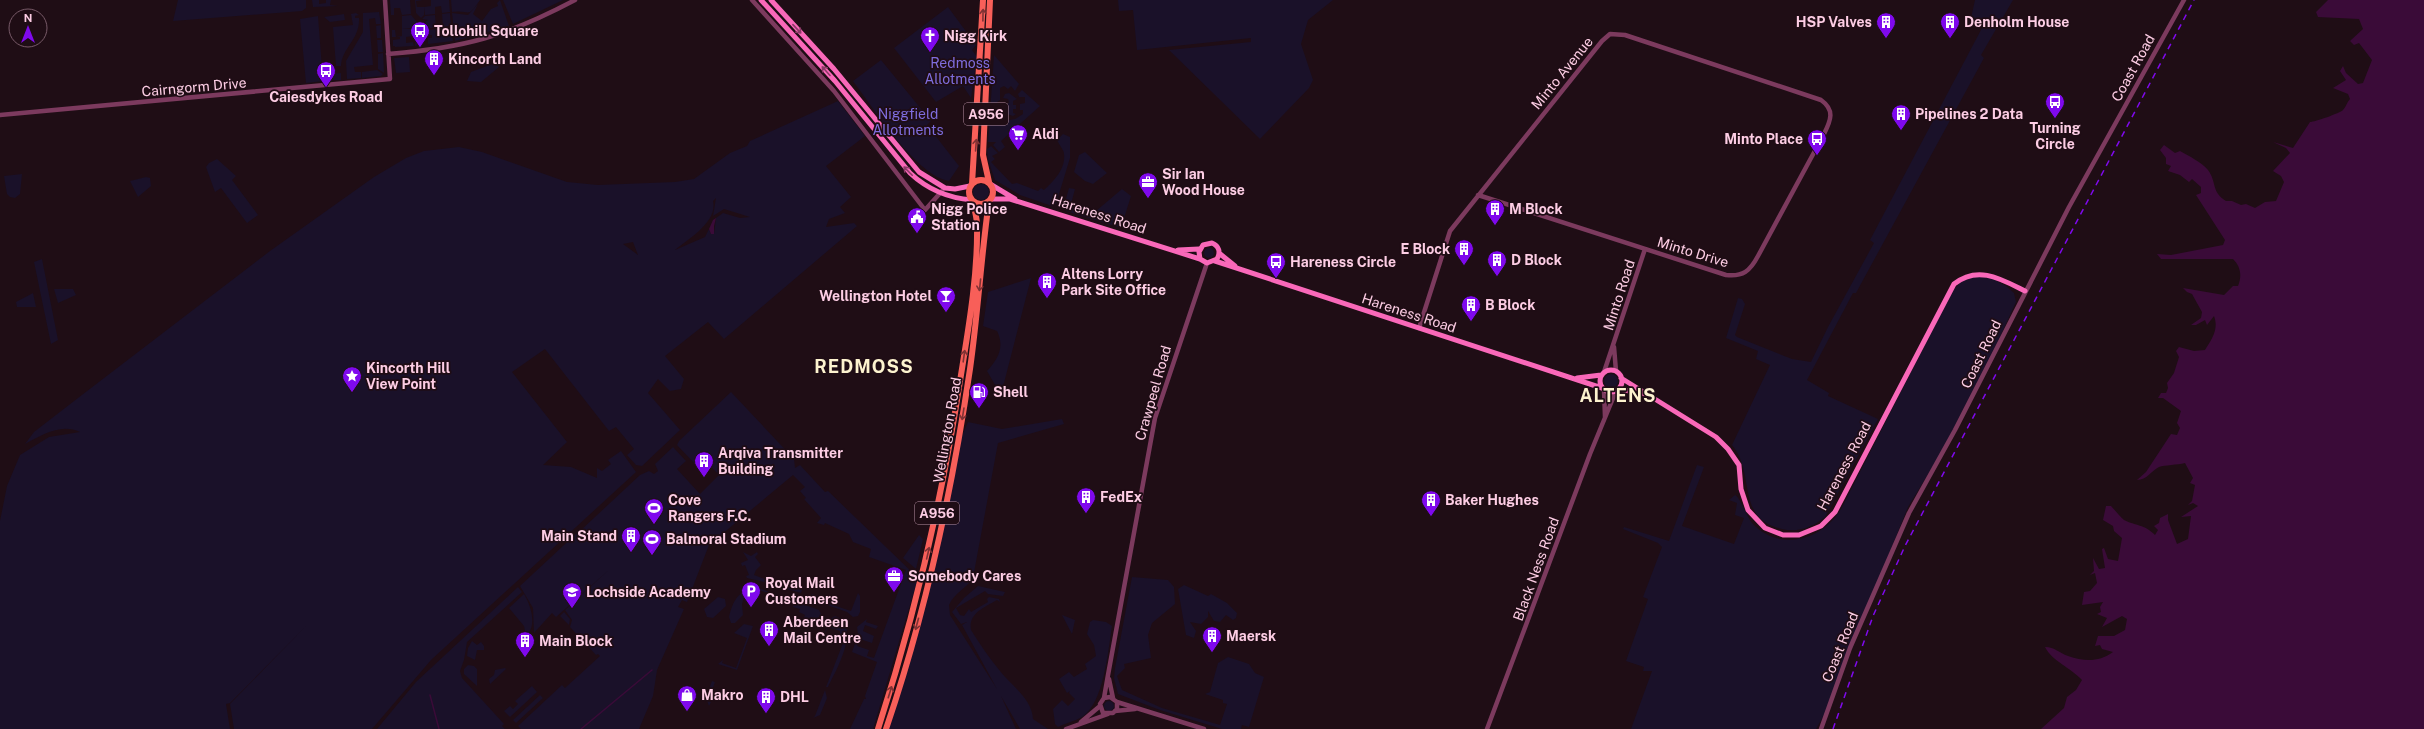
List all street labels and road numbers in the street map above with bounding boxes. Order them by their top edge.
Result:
street label: Coast Road [2108,32,2158,104]
street label: Minto Avenue [1528,34,1596,112]
street label: Cairngorm Drive [141,74,247,100]
road number: A956 [964,103,1008,125]
street label: Hareness Road [1050,191,1148,237]
street label: Minto Drive [1655,234,1731,270]
street label: Minto Road [1600,258,1638,332]
street label: Hareness Road [1360,290,1458,336]
street label: Coast Road [1958,317,2004,391]
street label: Crawpeel Road [1132,344,1174,442]
street label: Wellington Road [930,376,964,484]
street label: Hareness Road [1814,419,1874,513]
road number: A956 [915,502,959,524]
street label: Black Ness Road [1510,515,1562,623]
street label: Coast Road [1819,610,1861,684]

